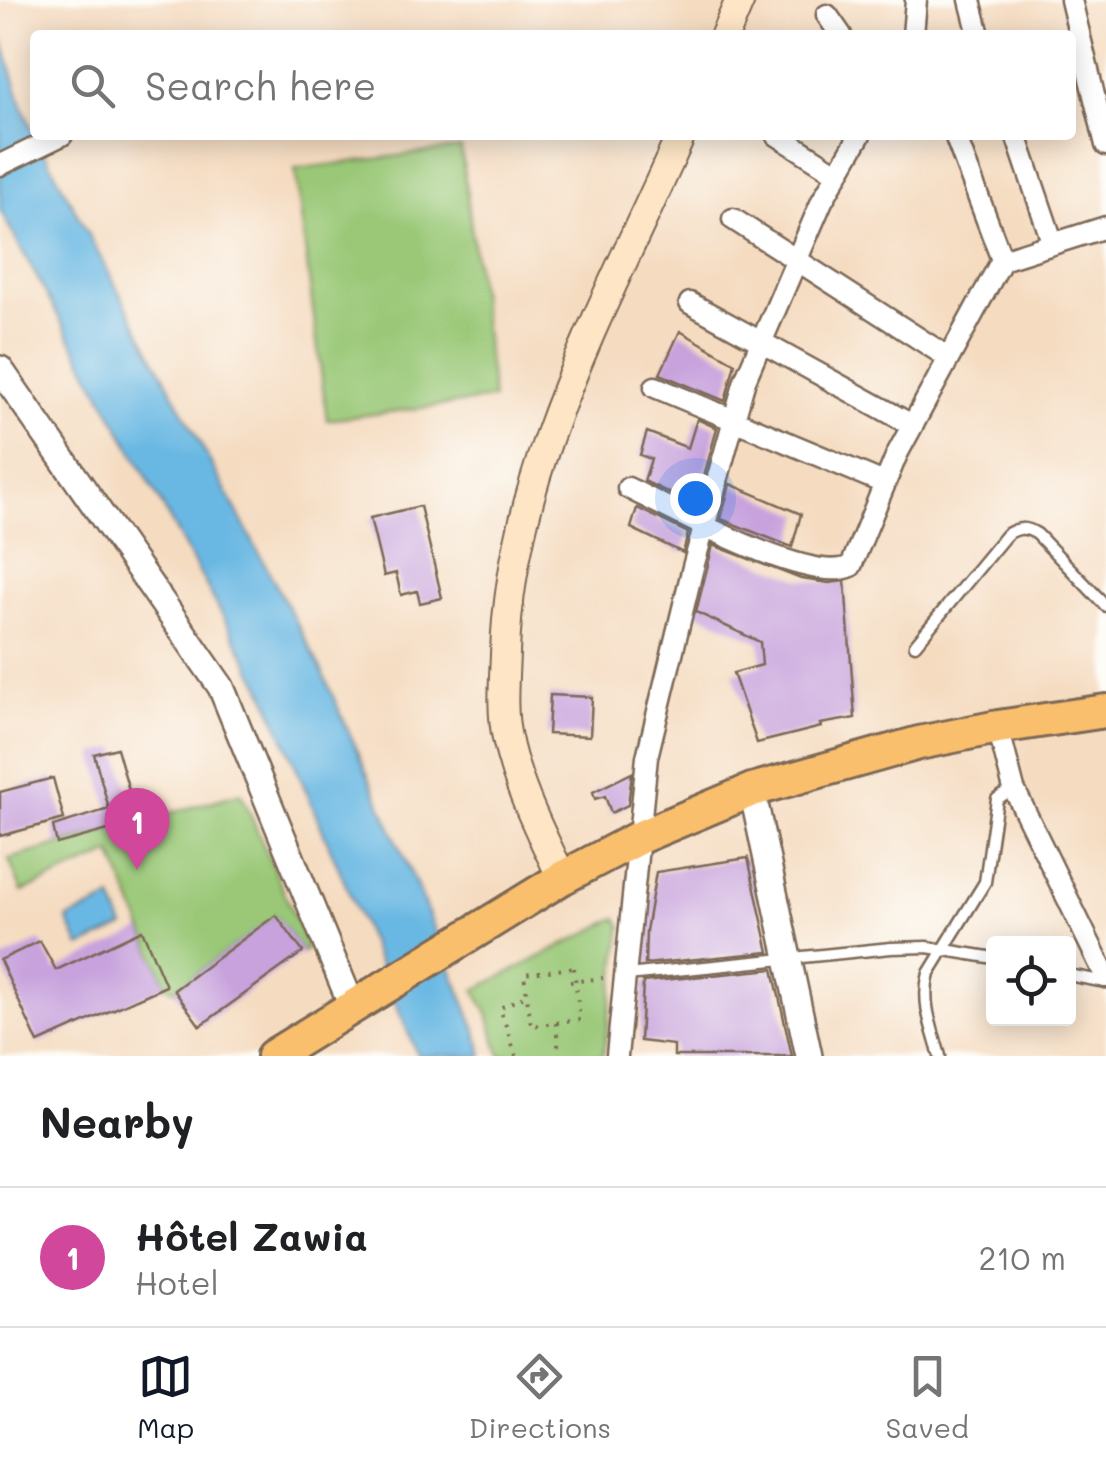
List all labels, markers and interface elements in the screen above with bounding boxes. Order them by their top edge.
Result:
search box [30,30,1076,140]
icon: search [65,58,120,113]
text: Search here [145,60,376,110]
your location [670,473,721,524]
pin: 1 [104,788,170,870]
map controls [986,936,1076,1026]
button: locate [986,936,1076,1026]
text: Nearby [40,1094,194,1149]
text: Hôtel Zawia [135,1211,368,1261]
text: 1 [65,1236,80,1278]
text: 210 m [978,1236,1066,1278]
text: Hotel [135,1261,219,1303]
tab: Map [137,1349,194,1445]
tab: Directions [469,1349,611,1445]
tab: Saved [886,1349,969,1445]

